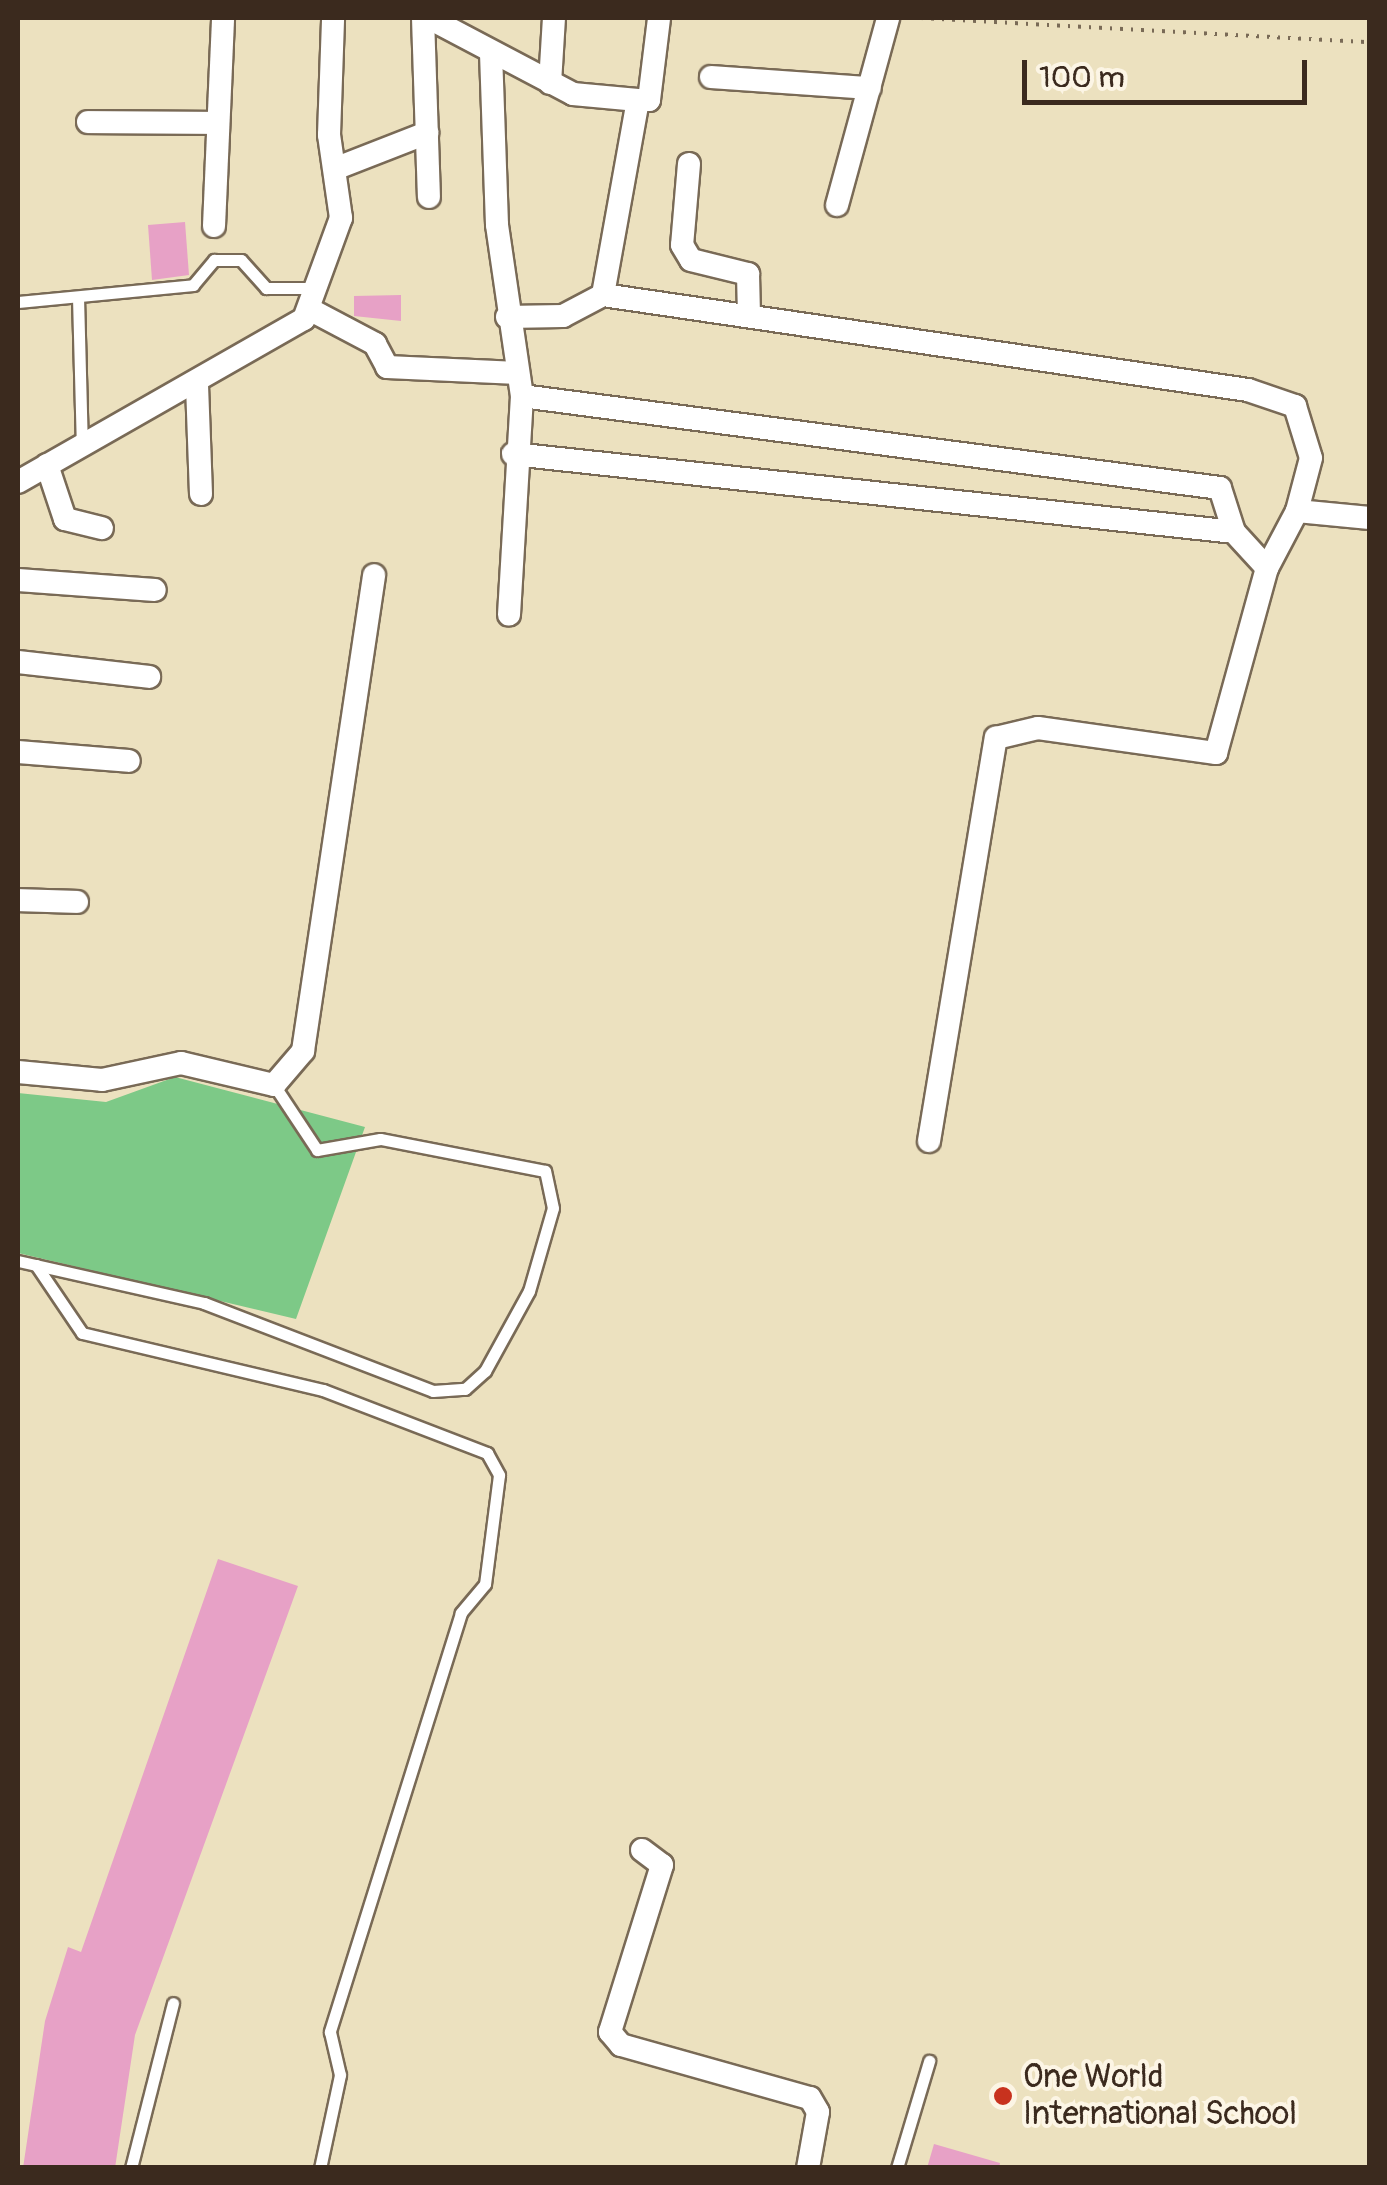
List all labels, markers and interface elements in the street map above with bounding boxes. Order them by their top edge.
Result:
scale bar [1027,40,1312,102]
text: 100 m [1039,59,1125,96]
place label: One World International School [1023,2059,1297,2134]
marker: One World International School [992,2085,1014,2107]

